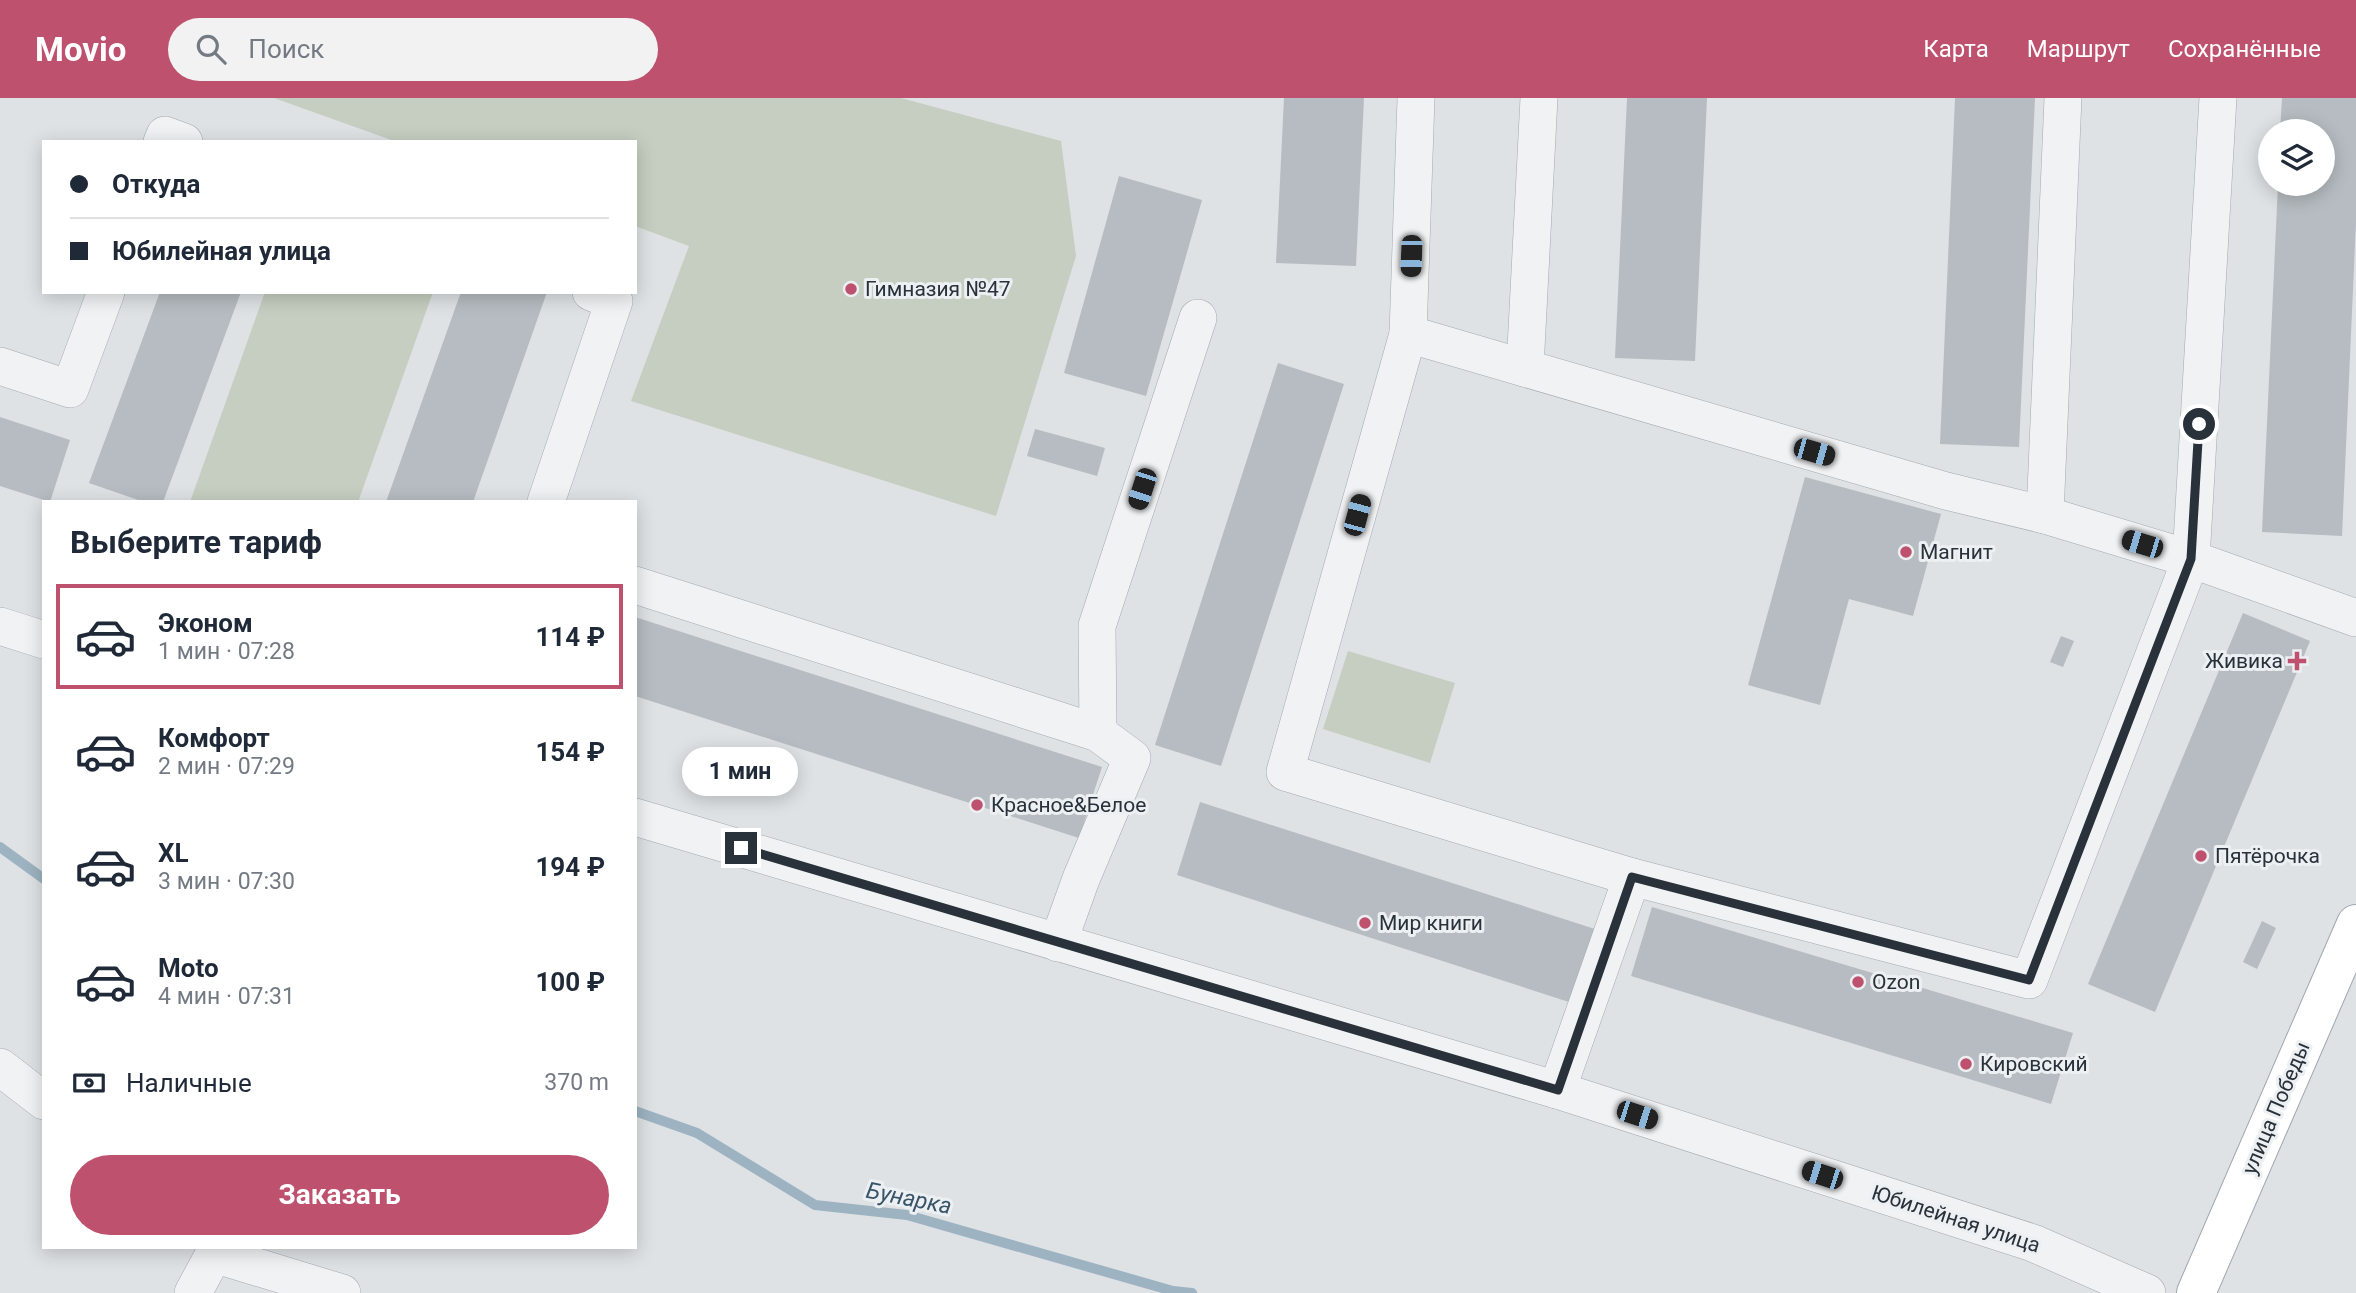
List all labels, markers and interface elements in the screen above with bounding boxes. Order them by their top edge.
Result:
search box [168,18,658,81]
text: Movio [35,30,126,69]
icon: search [192,30,230,68]
text: Поиск [248,34,324,64]
text: Карта [1923,35,1989,63]
text: Маршрут [2027,35,2130,63]
text: Сохранённые [2168,35,2321,63]
map controls [2258,119,2335,196]
button: layers [2258,119,2335,196]
text: Откуда [112,169,201,199]
car [1400,235,1423,277]
text: Юбилейная улица [112,236,331,266]
place label: Гимназия №47 [865,277,1011,301]
marker: Гимназия №47 [843,281,859,297]
route start [2183,408,2215,440]
car [1791,436,1838,468]
car [1126,466,1159,512]
car [1342,492,1373,538]
text: Выберите тариф [70,523,322,561]
car [2119,528,2166,560]
place label: Магнит [1920,540,1993,564]
marker: Магнит [1898,544,1914,560]
icon: car [74,605,137,668]
text: Эконом [158,608,253,638]
text: 114 ₽ [535,622,605,652]
text: 1 мин · 07:28 [158,638,295,665]
place label: Живика [2205,649,2283,673]
marker: Живика [2289,653,2305,669]
icon: car [74,720,137,783]
text: Комфорт [158,723,270,753]
text: 154 ₽ [535,737,605,767]
callout: 1 мин [683,746,799,796]
text: 2 мин · 07:29 [158,753,295,780]
text: 1 мин [709,758,771,785]
place label: Красное&Белое [991,793,1146,817]
marker: Красное&Белое [969,797,985,813]
route end [725,832,757,864]
icon: car [74,835,137,898]
text: XL [158,838,189,868]
place label: Пятёрочка [2215,844,2320,868]
marker: Пятёрочка [2193,848,2209,864]
text: 194 ₽ [535,852,605,882]
text: 3 мин · 07:30 [158,868,295,895]
place label: Мир книги [1379,911,1483,935]
marker: Мир книги [1357,915,1373,931]
icon: car [74,950,137,1013]
text: Moto [158,953,219,983]
text: 100 ₽ [535,967,605,997]
place label: Ozon [1872,970,1920,994]
marker: Ozon [1850,974,1866,990]
text: 4 мин · 07:31 [158,983,295,1010]
street label: улица Победы [2237,1038,2315,1178]
place label: Кировский [1980,1052,2088,1076]
marker: Кировский [1958,1056,1974,1072]
icon: cash [70,1064,108,1102]
text: Наличные [126,1068,252,1098]
text: 370 m [544,1069,609,1096]
car [1614,1099,1661,1131]
button: Заказать [70,1155,609,1235]
car [1799,1159,1846,1191]
water label: Бунарка [864,1177,954,1220]
street label: Юбилейная улица [1869,1180,2043,1258]

